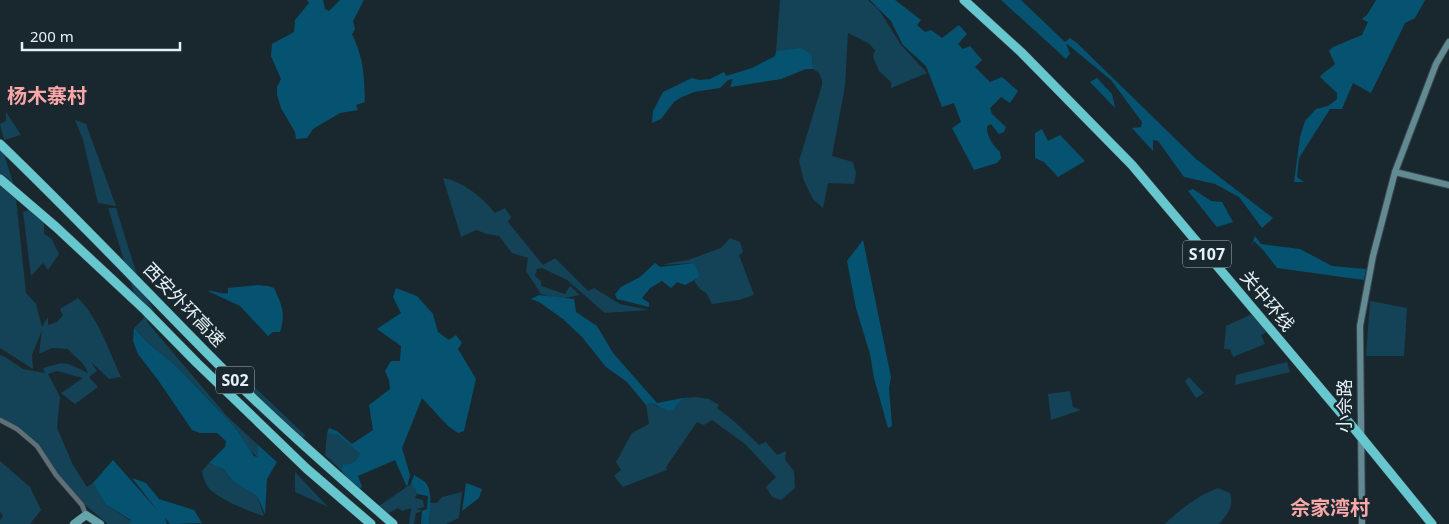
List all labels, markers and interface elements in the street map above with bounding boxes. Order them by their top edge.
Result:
scale bar [22,20,180,52]
text: 200 m [30,26,74,46]
district label: 杨木寨村 [7,82,87,109]
road number: S107 [1183,240,1231,268]
street label: 西安外环高速 [139,257,231,351]
street label: 关中环线 [1235,265,1300,336]
road number: S02 [216,366,254,394]
street label: 小佘路 [1332,379,1356,433]
district label: 佘家湾村 [1290,494,1370,521]

